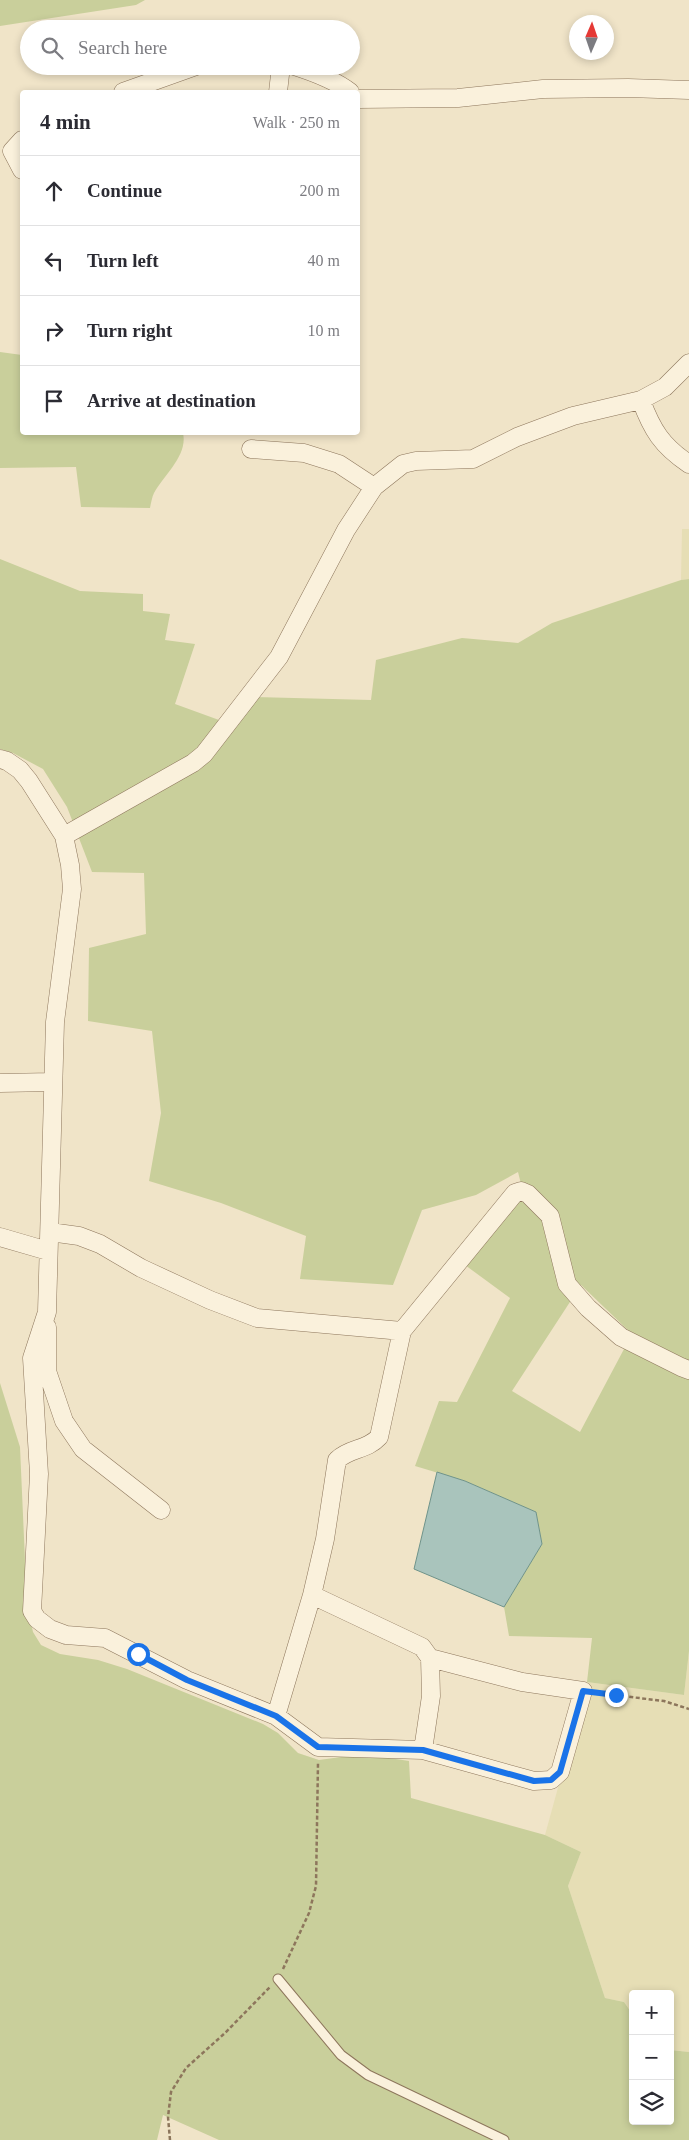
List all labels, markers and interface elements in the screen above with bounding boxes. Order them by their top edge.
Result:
north arrow [569,15,614,60]
search box [20,20,360,75]
icon: search [38,34,66,62]
text: Search here [78,37,167,58]
text: 4 min [40,110,91,134]
text: Walk · 250 m [253,114,340,131]
icon: ahead [40,177,68,205]
text: Continue [87,180,162,201]
text: 200 m [300,182,340,199]
icon: left [40,247,68,275]
text: Turn left [87,250,159,271]
text: 40 m [308,252,340,269]
icon: right [40,317,68,345]
text: Turn right [87,320,172,341]
text: 10 m [308,322,340,339]
icon: arrive [40,387,68,415]
text: Arrive at destination [87,390,256,411]
route start [127,1643,150,1666]
route end [605,1684,628,1707]
map controls [629,1990,674,2125]
button: + [629,1990,674,2035]
button: − [629,2035,674,2080]
button: layers [629,2080,674,2125]

